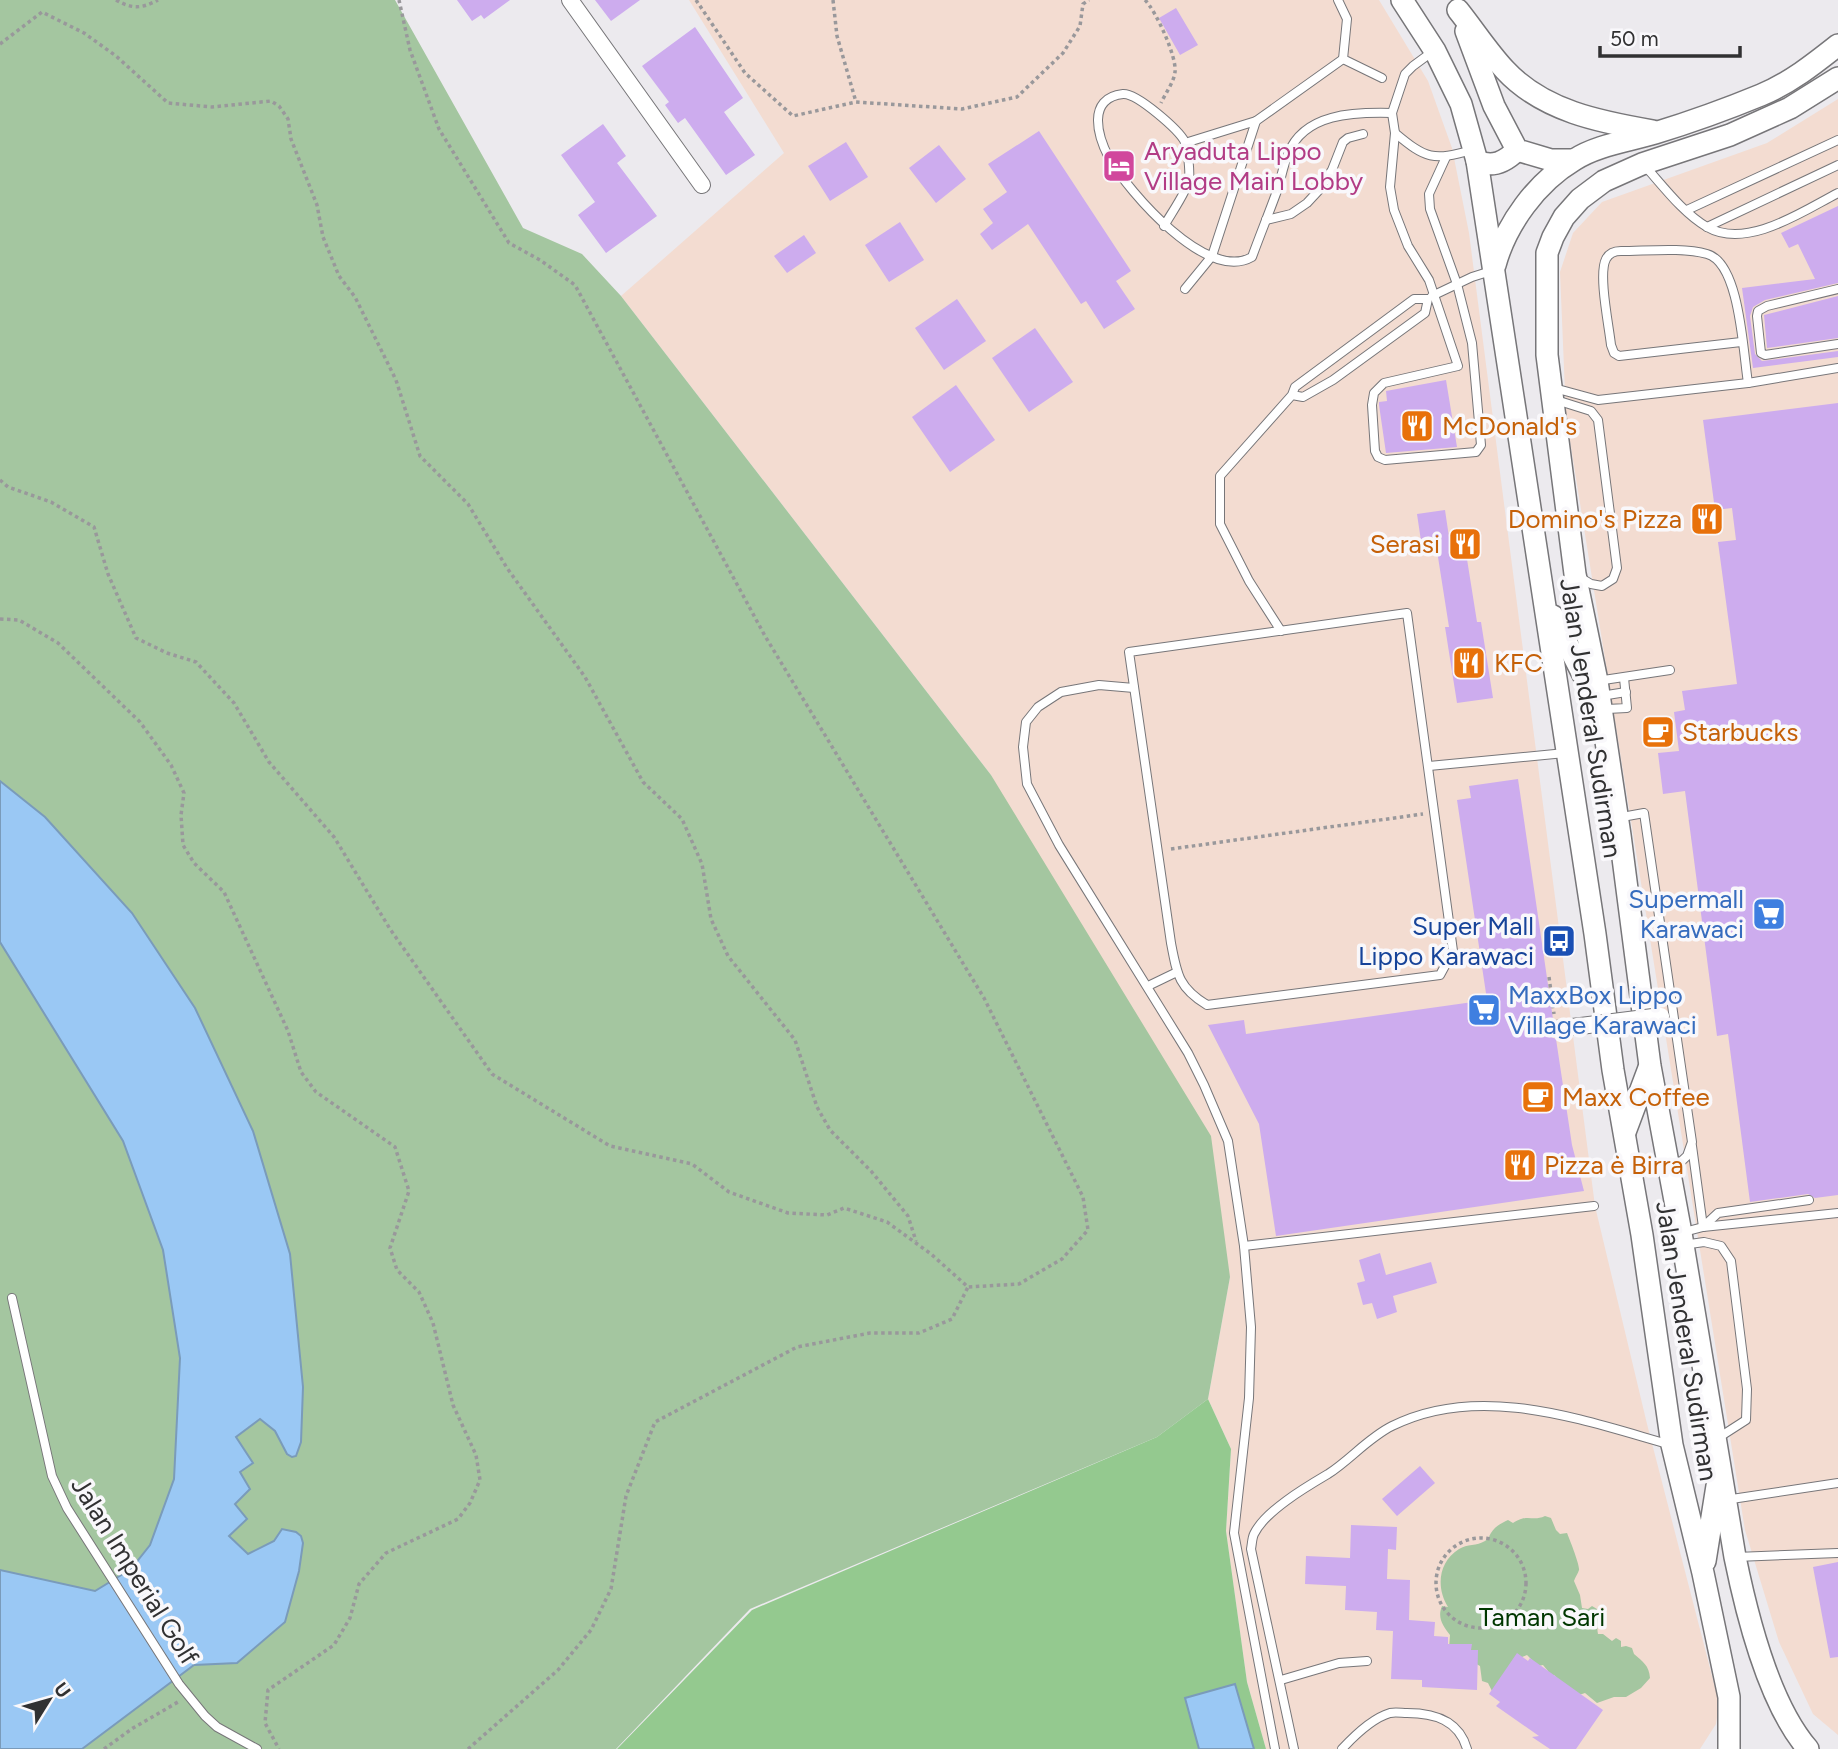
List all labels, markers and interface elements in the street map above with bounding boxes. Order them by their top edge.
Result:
scale bar [1600,14,1740,58]
text: 50 m [1610,26,1659,51]
place label: Aryaduta Lippo Village Main Lobby [1144,135,1364,197]
hotel icon: Aryaduta Lippo Village Main Lobby [1100,147,1138,185]
restaurant icon: McDonald's [1398,407,1436,445]
place label: McDonald's [1442,410,1577,442]
restaurant icon: Domino's Pizza [1688,500,1726,538]
place label: Domino's Pizza [1508,503,1682,535]
restaurant icon: Serasi [1446,525,1484,563]
place label: Serasi [1370,528,1440,560]
street label: Jalan Jenderal Sudirman [1553,576,1629,860]
restaurant icon: KFC [1450,644,1488,682]
place label: KFC [1494,647,1543,679]
cafe icon: Starbucks [1639,713,1677,751]
place label: Starbucks [1682,716,1798,748]
place label: Supermall Karawaci [1628,883,1744,945]
supermarket icon: Supermall Karawaci [1750,895,1788,933]
place label: Super Mall Lippo Karawaci [1358,910,1534,972]
bus stop icon: Super Mall Lippo Karawaci [1540,922,1578,960]
place label: MaxxBox Lippo Village Karawaci [1508,979,1697,1041]
supermarket icon: MaxxBox Lippo Village Karawaci [1465,991,1503,1029]
cafe icon: Maxx Coffee [1519,1078,1557,1116]
place label: Maxx Coffee [1562,1081,1710,1113]
restaurant icon: Pizza ė Birra [1501,1146,1539,1184]
place label: Pizza ė Birra [1544,1149,1684,1181]
street label: Jalan Jenderal Sudirman [1649,1199,1725,1483]
street label: Jalan Imperial Golf [64,1471,206,1671]
park label: Taman Sari [1479,1601,1605,1633]
north arrow [14,1665,84,1735]
text: U [49,1678,75,1702]

